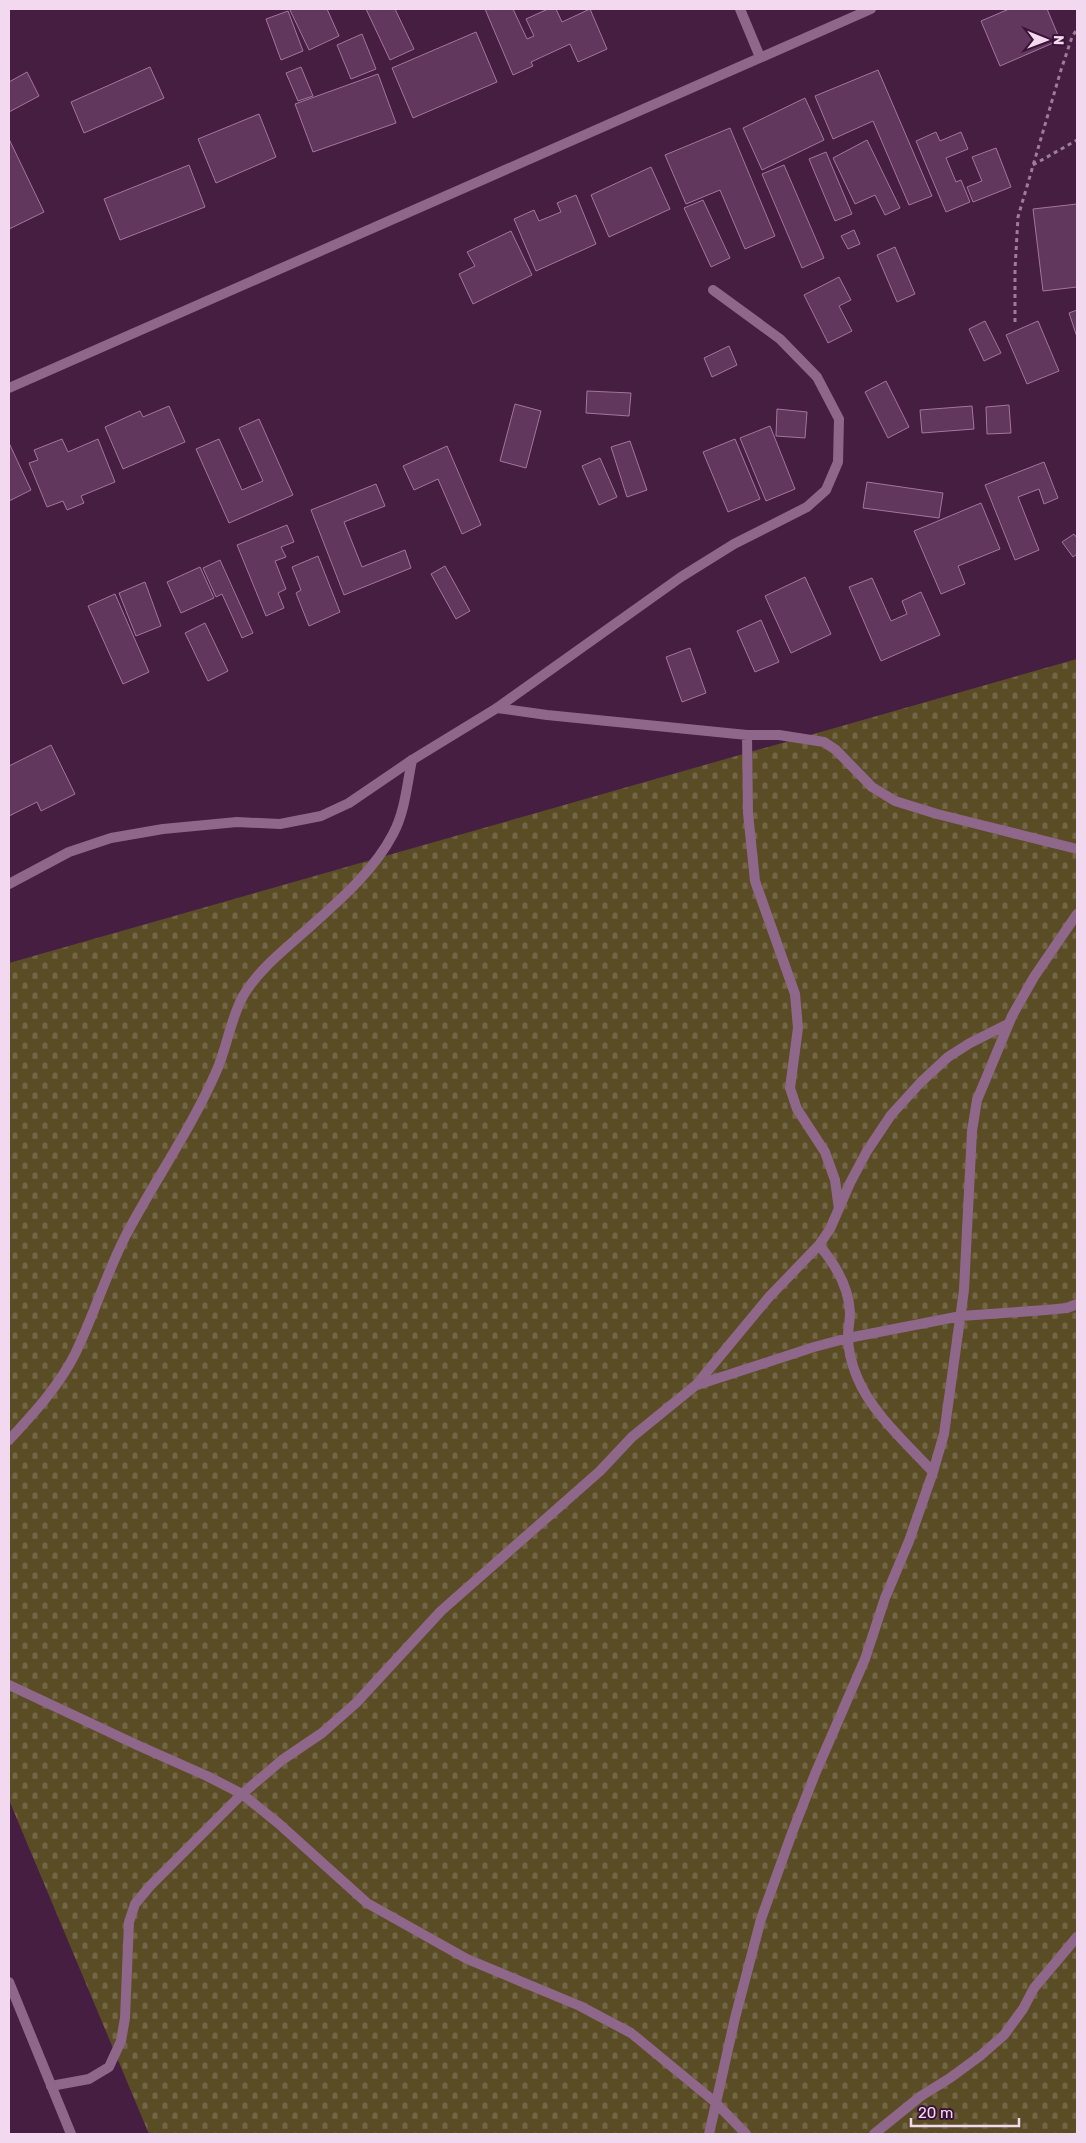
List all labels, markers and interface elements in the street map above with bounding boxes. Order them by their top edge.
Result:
north arrow [1021,15,1071,65]
text: N [1050,35,1067,45]
scale bar [911,2096,1018,2128]
text: 20 m [918,2104,953,2122]

